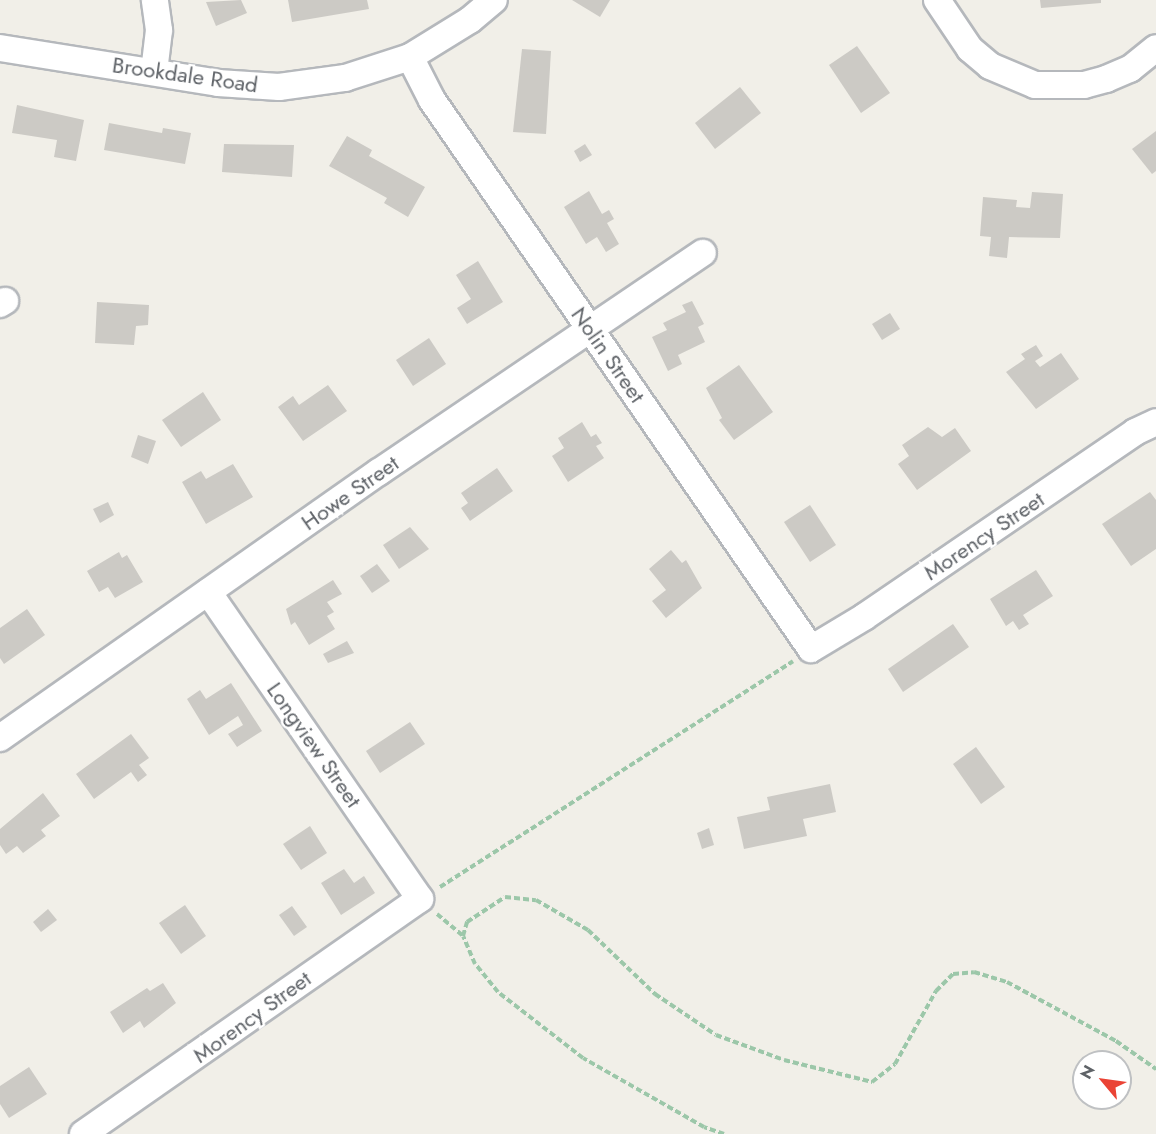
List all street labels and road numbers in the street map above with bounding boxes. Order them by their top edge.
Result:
street label: Brookdale Road [110,52,260,98]
street label: Nolin Street [566,302,650,408]
street label: Howe Street [296,450,404,536]
street label: Morency Street [919,486,1049,586]
street label: Longview Street [261,677,367,813]
street label: Morency Street [188,965,316,1069]

